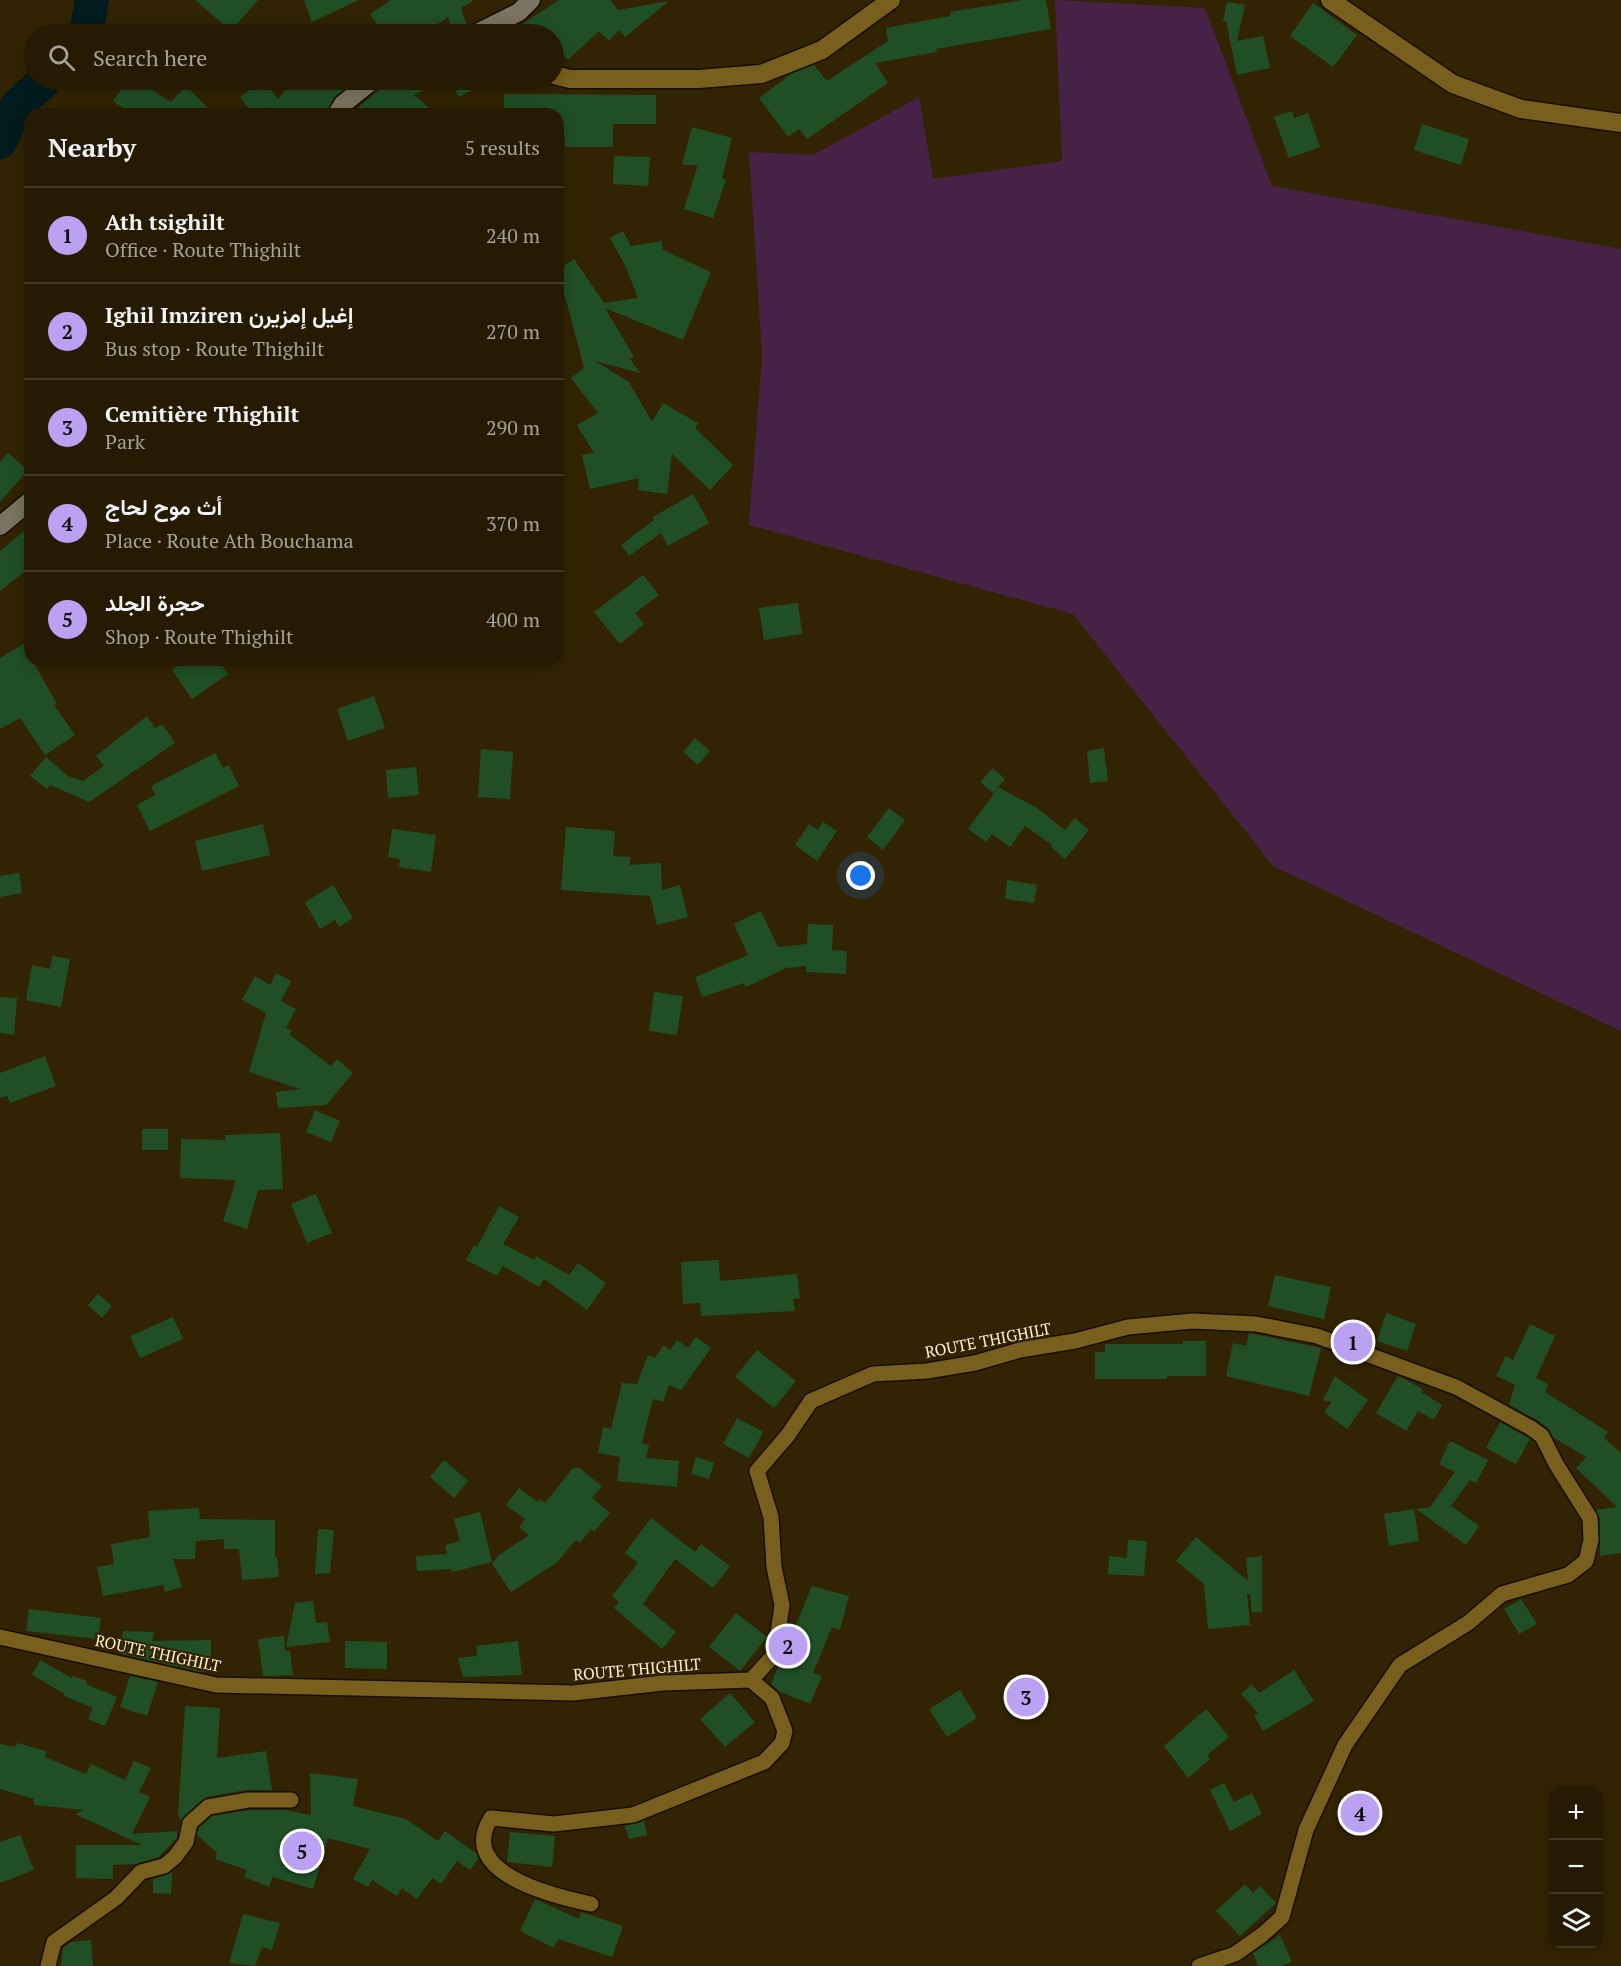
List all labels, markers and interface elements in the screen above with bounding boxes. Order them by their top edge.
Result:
search box [24,24,564,90]
icon: search [45,41,78,74]
text: Search here [93,43,207,72]
text: Nearby [48,130,136,164]
text: 5 results [465,134,540,161]
text: Ath tsighilt [105,207,225,236]
text: 1 [62,222,73,249]
text: 240 m [486,222,540,249]
text: Office · Route Thighilt [105,236,301,263]
text: Ighil Imziren إغيل إمزيرن [105,300,353,329]
text: 2 [62,318,73,345]
text: 270 m [486,318,540,345]
text: Bus stop · Route Thighilt [105,335,324,362]
text: Cemitière Thighilt [105,399,299,428]
text: 3 [62,414,73,441]
text: 290 m [486,414,540,441]
text: Park [105,428,145,455]
text: أث موح لحاج [105,492,222,521]
text: 4 [62,510,73,537]
text: 370 m [486,510,540,537]
text: Place · Route Ath Bouchama [105,527,354,554]
text: حجرة الجلد [105,588,205,617]
text: 5 [62,606,73,633]
text: 400 m [486,606,540,633]
text: Shop · Route Thighilt [105,623,293,650]
your location [846,861,875,890]
street label: ROUTE THIGHILT [923,1317,1053,1363]
pin: 1 [1334,1320,1372,1364]
pin: 2 [768,1624,808,1668]
street label: ROUTE THIGHILT [93,1629,223,1677]
street label: ROUTE THIGHILT [572,1652,702,1686]
pin: 3 [1006,1674,1046,1720]
map controls [1549,1786,1603,1948]
button: + [1549,1786,1603,1840]
pin: 4 [1340,1790,1380,1836]
pin: 5 [282,1828,322,1874]
button: − [1549,1840,1603,1894]
button: layers [1549,1894,1603,1948]

